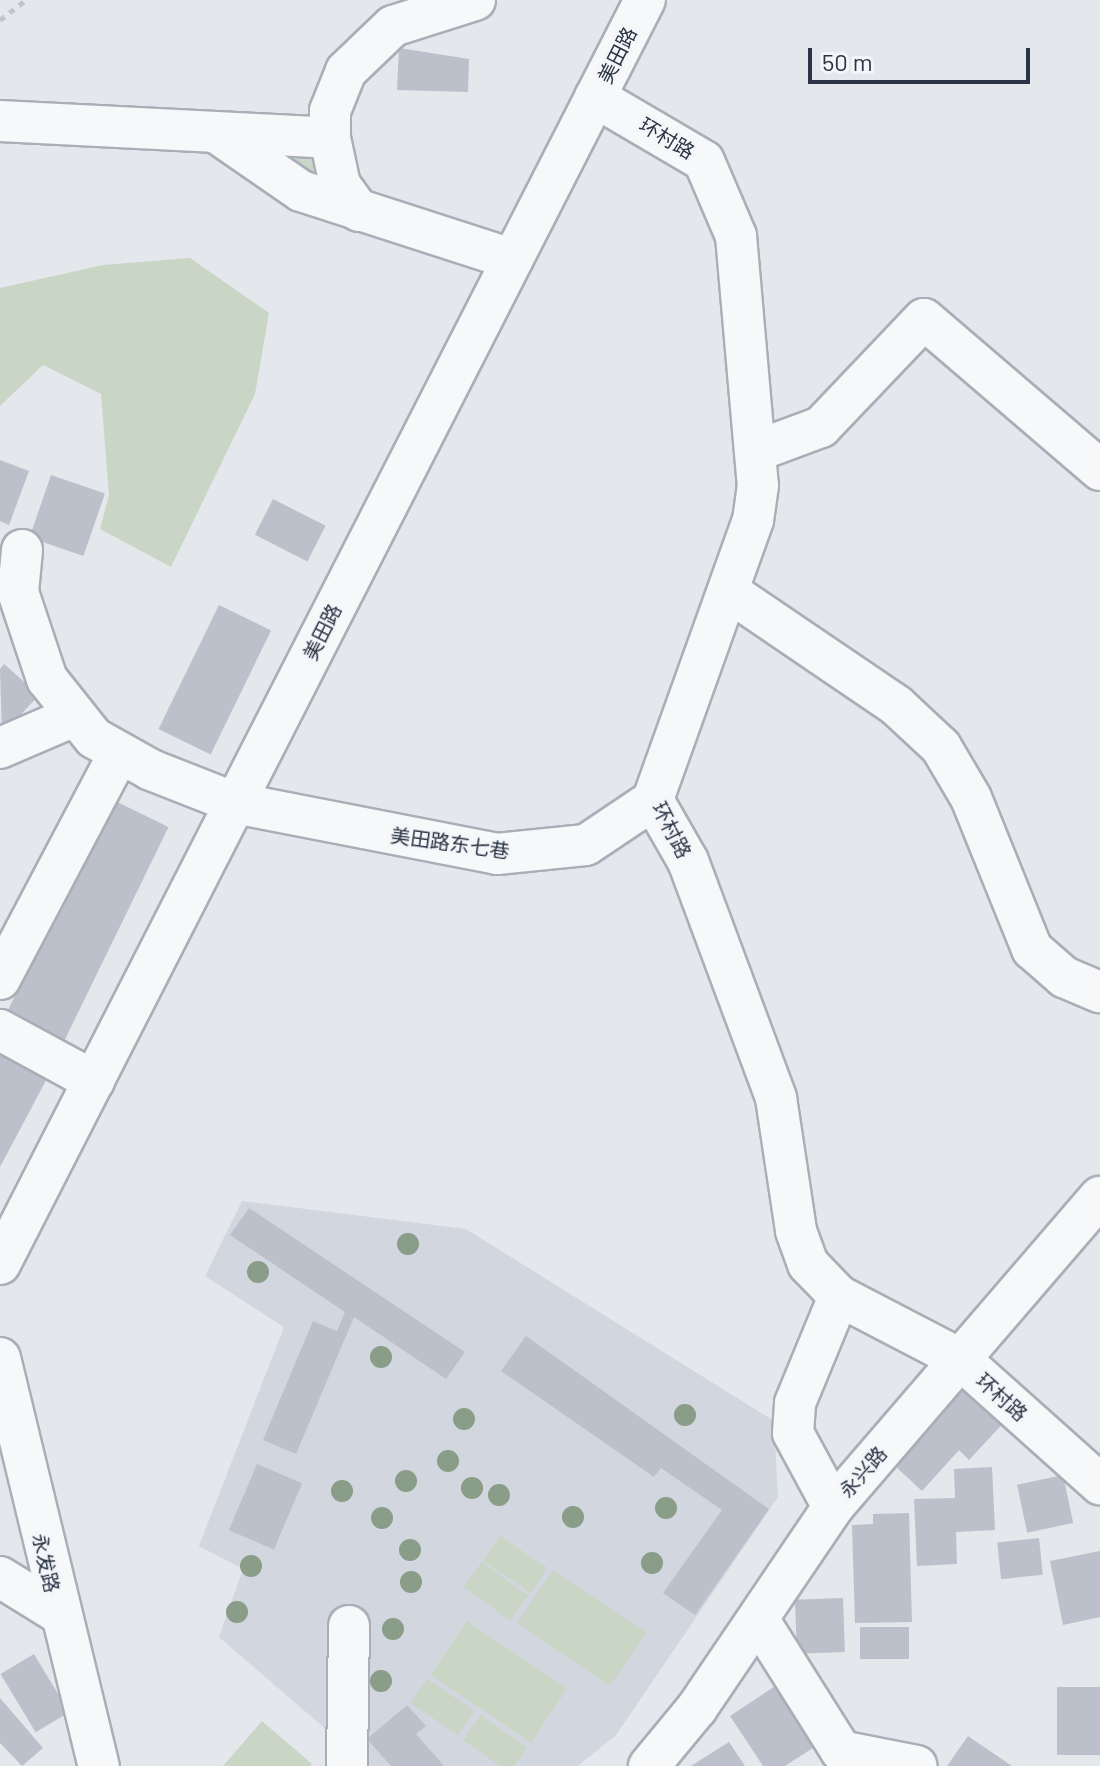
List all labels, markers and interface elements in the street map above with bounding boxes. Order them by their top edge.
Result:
street label: 美田路 [593,23,641,87]
scale bar [812,32,1034,82]
text: 50 m [822,47,873,76]
street label: 环村路 [635,112,699,164]
street label: 美田路 [298,600,346,664]
street label: 环村路 [648,798,696,862]
street label: 美田路东七巷 [389,823,511,863]
street label: 环村路 [972,1368,1032,1426]
street label: 永兴路 [834,1441,892,1503]
street label: 永发路 [28,1531,64,1595]

